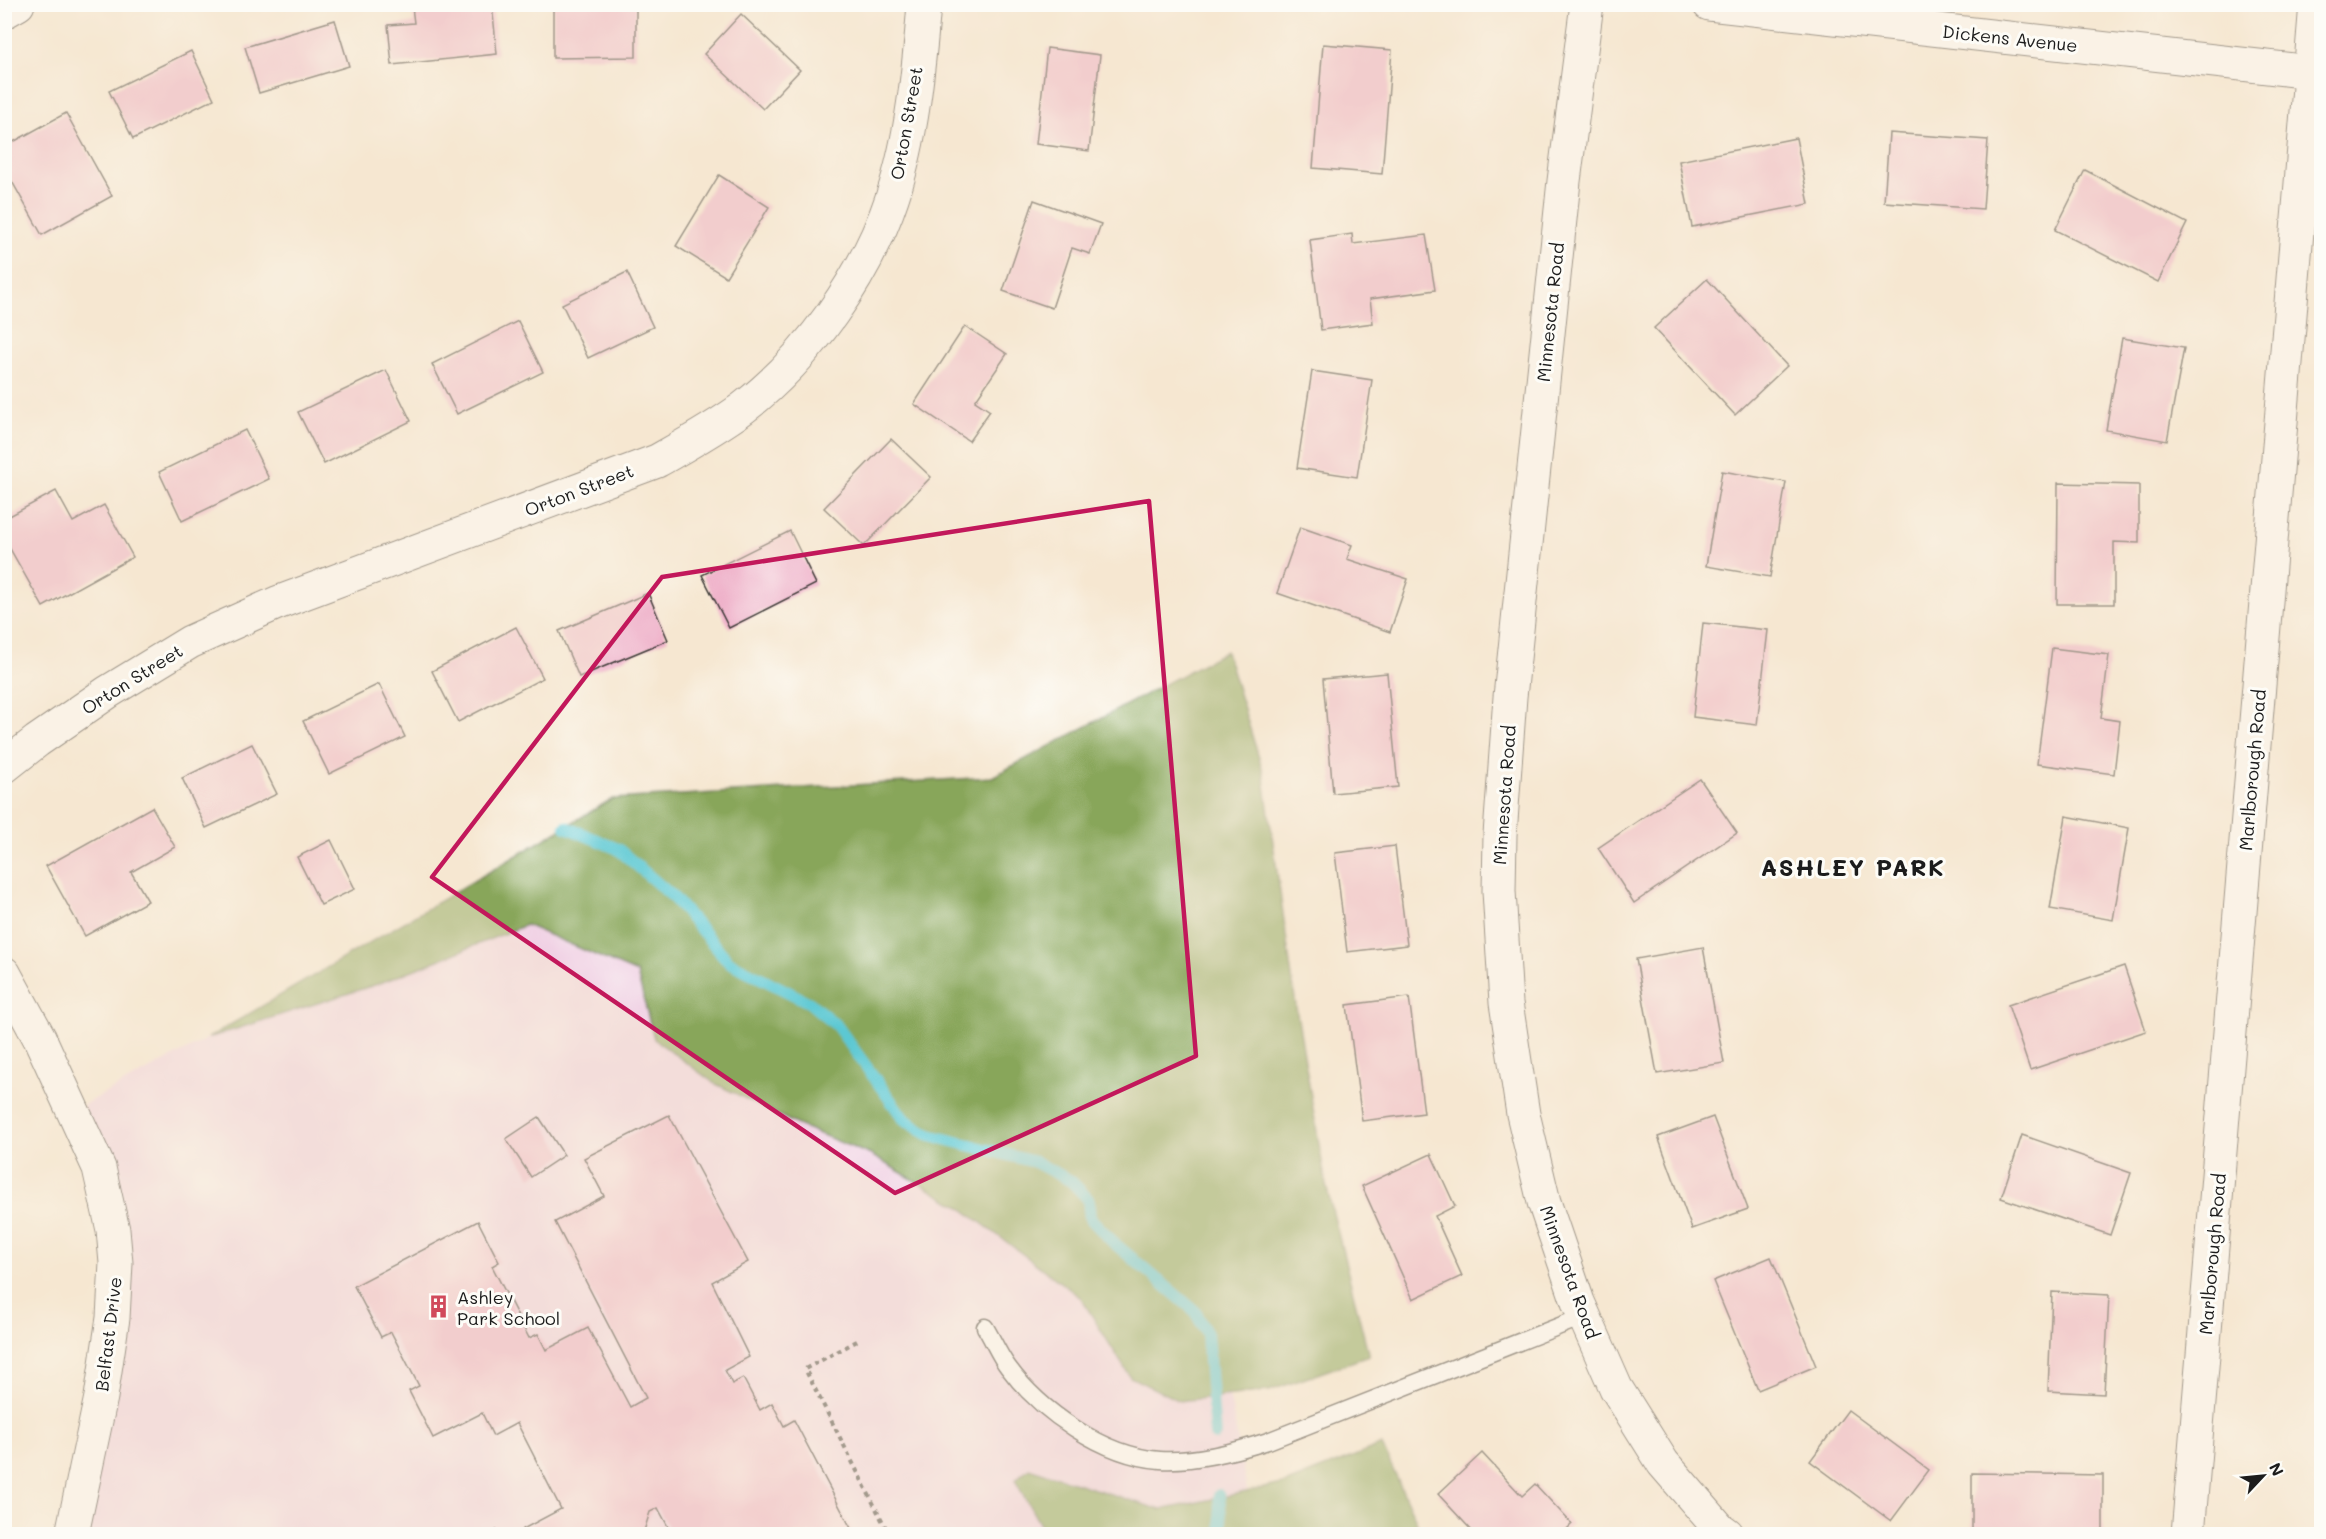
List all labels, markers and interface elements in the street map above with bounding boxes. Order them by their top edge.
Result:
street label: Dickens Avenue [1941,19,2079,57]
street label: Orton Street [884,64,928,182]
street label: Minnesota Road [1531,241,1569,383]
street label: Orton Street [521,458,637,522]
street label: Orton Street [77,638,187,720]
street label: Marlborough Road [2233,688,2271,852]
street label: Minnesota Road [1487,724,1521,866]
district label: ASHLEY PARK [1761,851,1945,882]
street label: Marlborough Road [2193,1172,2231,1336]
street label: Minnesota Road [1535,1202,1605,1342]
street label: Belfast Drive [89,1275,127,1393]
place label: Ashley Park School [457,1285,560,1330]
building icon: Ashley Park School [426,1294,452,1320]
north arrow [2233,1446,2293,1506]
text: N [2265,1459,2289,1479]

